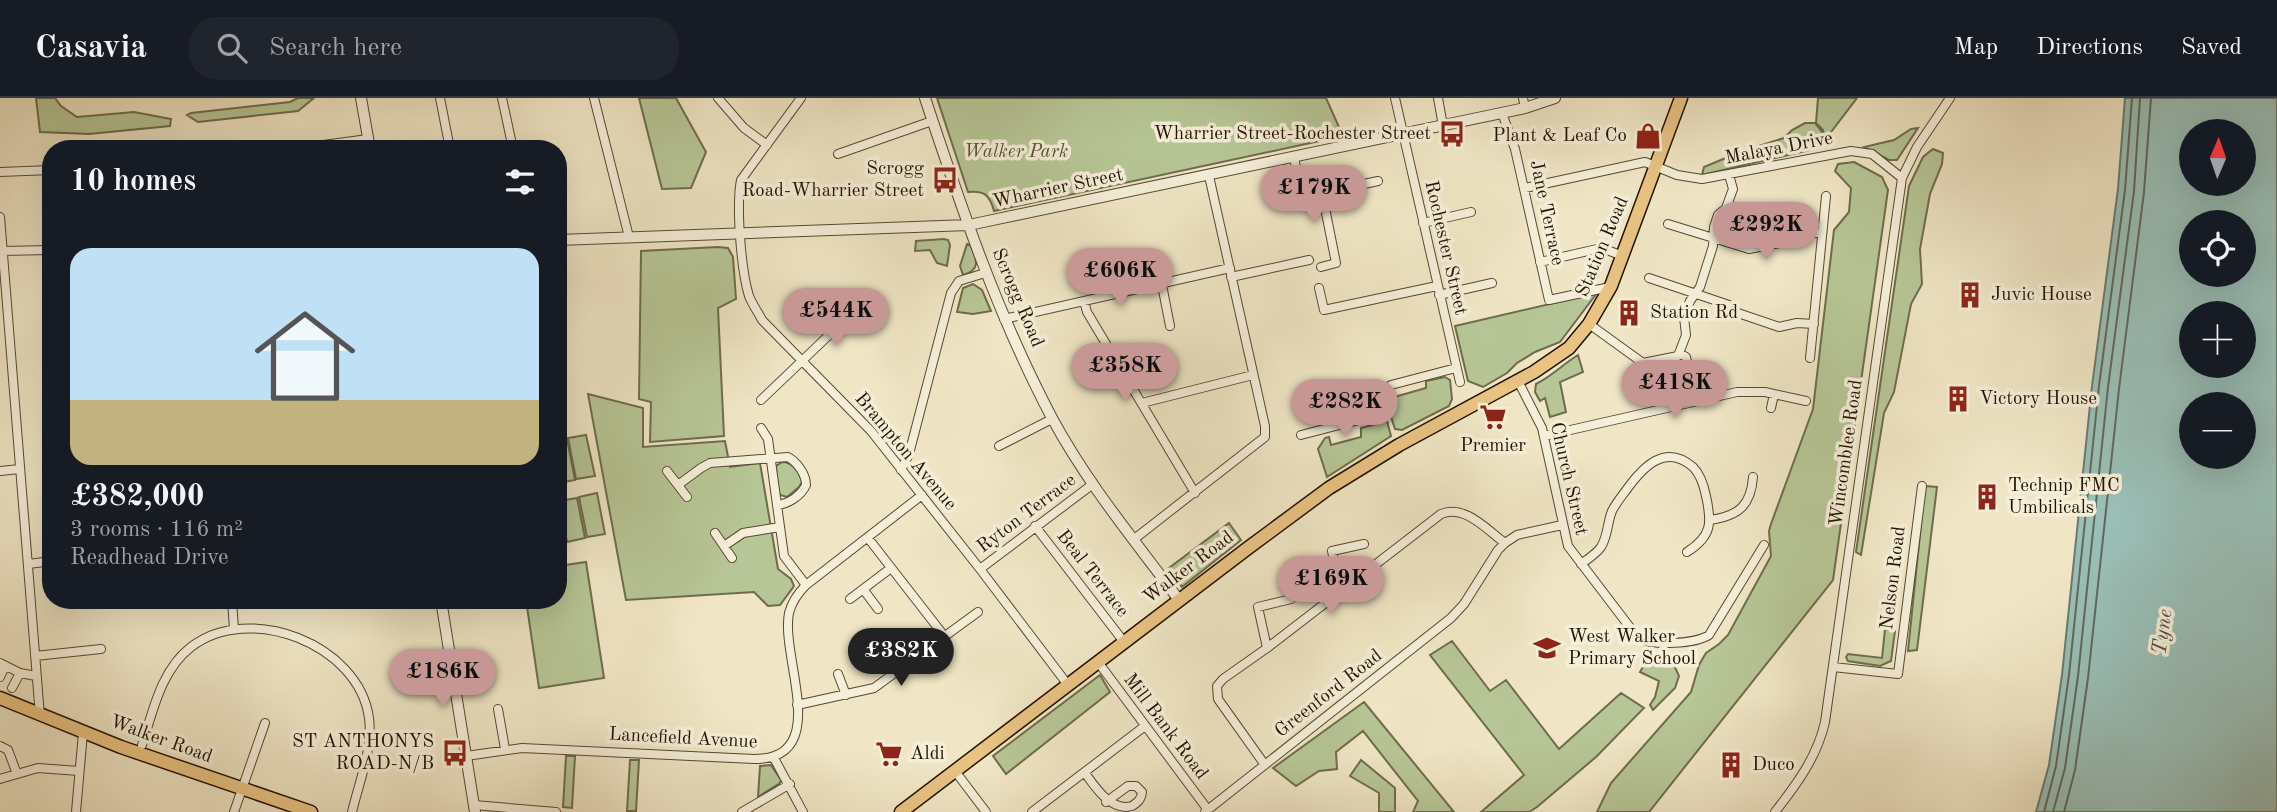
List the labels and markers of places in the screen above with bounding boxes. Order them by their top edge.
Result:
bus stop icon: Wharrier Street-Rochester Street [1437,119,1467,149]
shop icon: Plant & Leaf Co [1633,121,1663,151]
place label: Wharrier Street-Rochester Street [1154,125,1431,144]
place label: Plant & Leaf Co [1492,127,1627,146]
place label: Scrogg Road-Wharrier Street [742,160,925,201]
bus stop icon: Scrogg Road-Wharrier Street [930,165,960,195]
pin: £179K [1265,166,1363,225]
pin: £292K [1717,202,1815,262]
pin: £606K [1071,248,1169,308]
building icon: Juvic House [1955,280,1985,310]
place label: Juvic House [1991,286,2092,305]
pin: £544K [787,288,885,348]
building icon: Station Rd [1614,298,1644,328]
place label: Station Rd [1650,304,1738,323]
pin: £358K [1076,344,1174,403]
pin: £418K [1626,360,1724,420]
pin: £282K [1296,380,1394,439]
building icon: Victory House [1943,384,1973,414]
place label: Victory House [1979,390,2097,409]
supermarket icon: Premier [1478,402,1508,432]
place label: Premier [1460,437,1526,456]
place label: Technip FMC Umbilicals [2008,477,2120,518]
building icon: Technip FMC Umbilicals [1972,482,2002,512]
pin: £169K [1282,556,1380,616]
pin: £382K [852,628,950,688]
place label: West Walker Primary School [1568,628,1696,669]
school or university icon: West Walker Primary School [1532,633,1562,663]
pin: £186K [394,650,492,709]
place label: ST ANTHONYS ROAD-N/B [292,733,434,774]
bus stop icon: ST ANTHONYS ROAD-N/B [440,738,470,768]
supermarket icon: Aldi [874,739,904,769]
place label: Aldi [910,745,945,764]
building icon: Duco [1716,750,1746,780]
place label: Duco [1752,756,1795,775]

